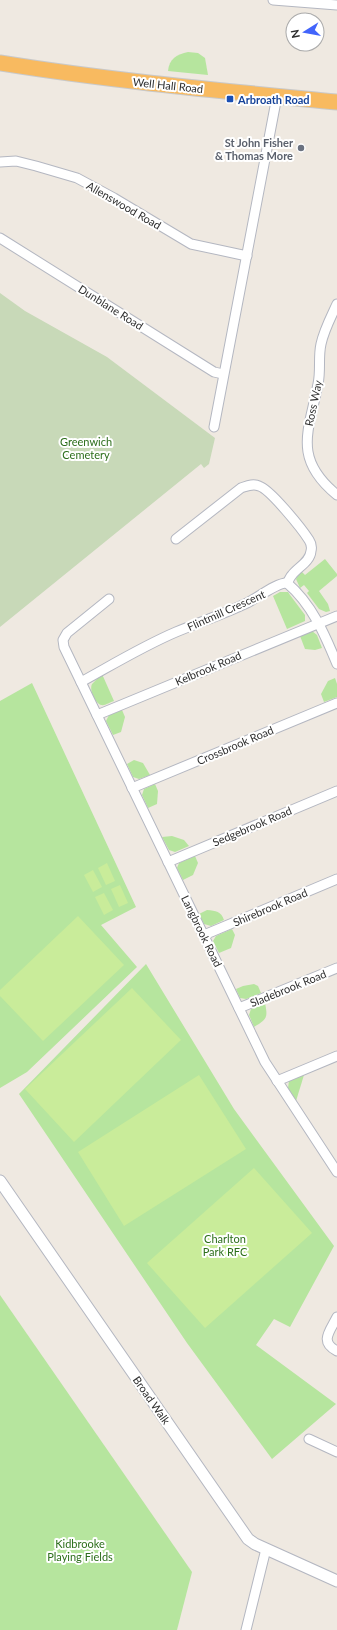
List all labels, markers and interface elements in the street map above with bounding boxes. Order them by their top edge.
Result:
north arrow [285,12,325,52]
text: N [288,29,302,39]
street label: Well Hall Road [132,75,204,95]
place label: Arbroath Road [237,93,310,106]
marker: Arbroath Road [225,94,235,104]
place label: St John Fisher & Thomas More [215,136,294,162]
marker: St John Fisher & Thomas More [296,143,306,153]
street label: Allenswood Road [84,178,164,232]
street label: Dunblane Road [76,282,146,332]
street label: Ross Way [302,378,324,427]
park label: Greenwich Cemetery [60,435,112,461]
street label: Flintmill Crescent [185,587,267,633]
street label: Kelbrook Road [173,648,243,688]
street label: Crossbrook Road [195,723,275,767]
street label: Sedgebrook Road [211,803,293,849]
street label: Shirebrook Road [231,885,309,929]
street label: Langbrook Road [179,893,225,969]
street label: Sladebrook Road [248,967,328,1009]
park label: Charlton Park RFC [203,1232,248,1258]
street label: Broad Walk [131,1373,174,1427]
park label: Kidbrooke Playing Fields [47,1537,113,1563]

